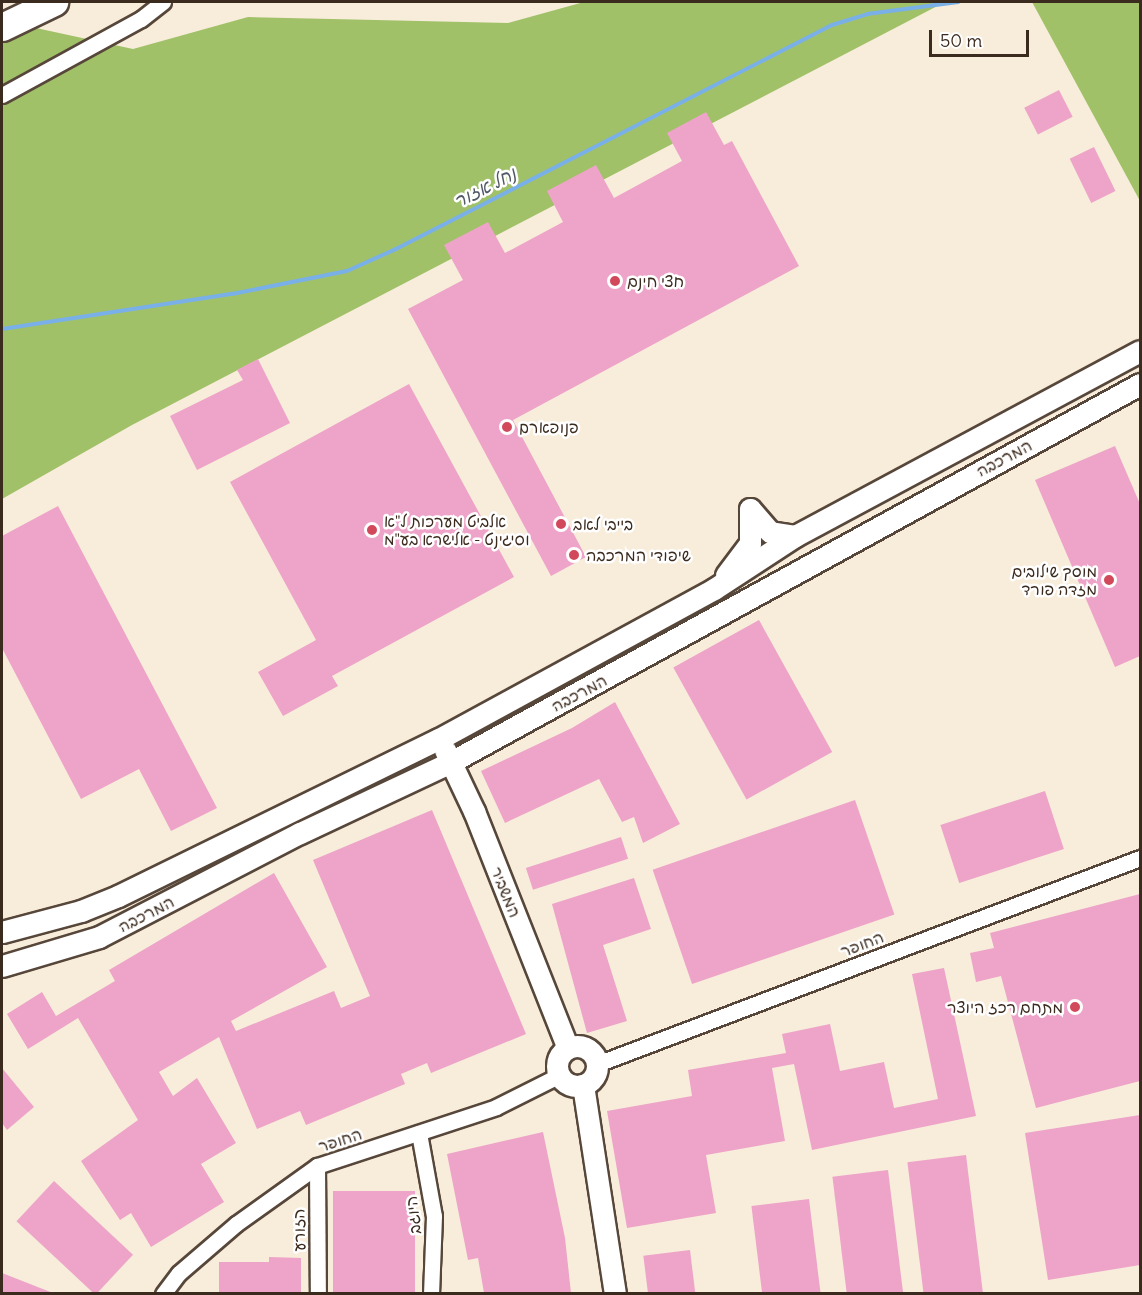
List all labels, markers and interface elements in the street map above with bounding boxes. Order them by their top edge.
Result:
scale bar [932,18,1032,56]
text: 50 m [940,29,982,52]
water label: נחל אזור [450,163,520,213]
place label: חצי חינם [627,271,684,291]
marker: חצי חינם [608,274,622,288]
place label: פנופארם [519,417,579,437]
marker: פנופארם [500,420,514,434]
street label: המרכבה [973,435,1035,481]
place label: אלביט מערכות ל"א וסיגינט - אלישרא בע"מ [384,511,530,549]
place label: בייבי לאב [573,514,633,534]
marker: בייבי לאב [554,517,568,531]
marker: אלביט מערכות ל"א וסיגינט - אלישרא בע"מ [365,523,379,537]
place label: שיפודי המרכבה [586,545,691,565]
marker: שיפודי המרכבה [567,548,581,562]
place label: מוסך שילובים מזדה פורד [1012,561,1097,599]
marker: מוסך שילובים מזדה פורד [1102,573,1116,587]
street label: המרכבה [548,670,610,716]
street label: המשביר [487,864,525,920]
street label: המרכבה [115,892,177,936]
street label: החופר [838,927,886,961]
place label: מתחם רכז היוצר [947,997,1063,1017]
marker: מתחם רכז היוצר [1068,1000,1082,1014]
street label: החופר [316,1124,364,1156]
street label: היוגב [401,1195,425,1235]
street label: הזורע [289,1208,309,1252]

